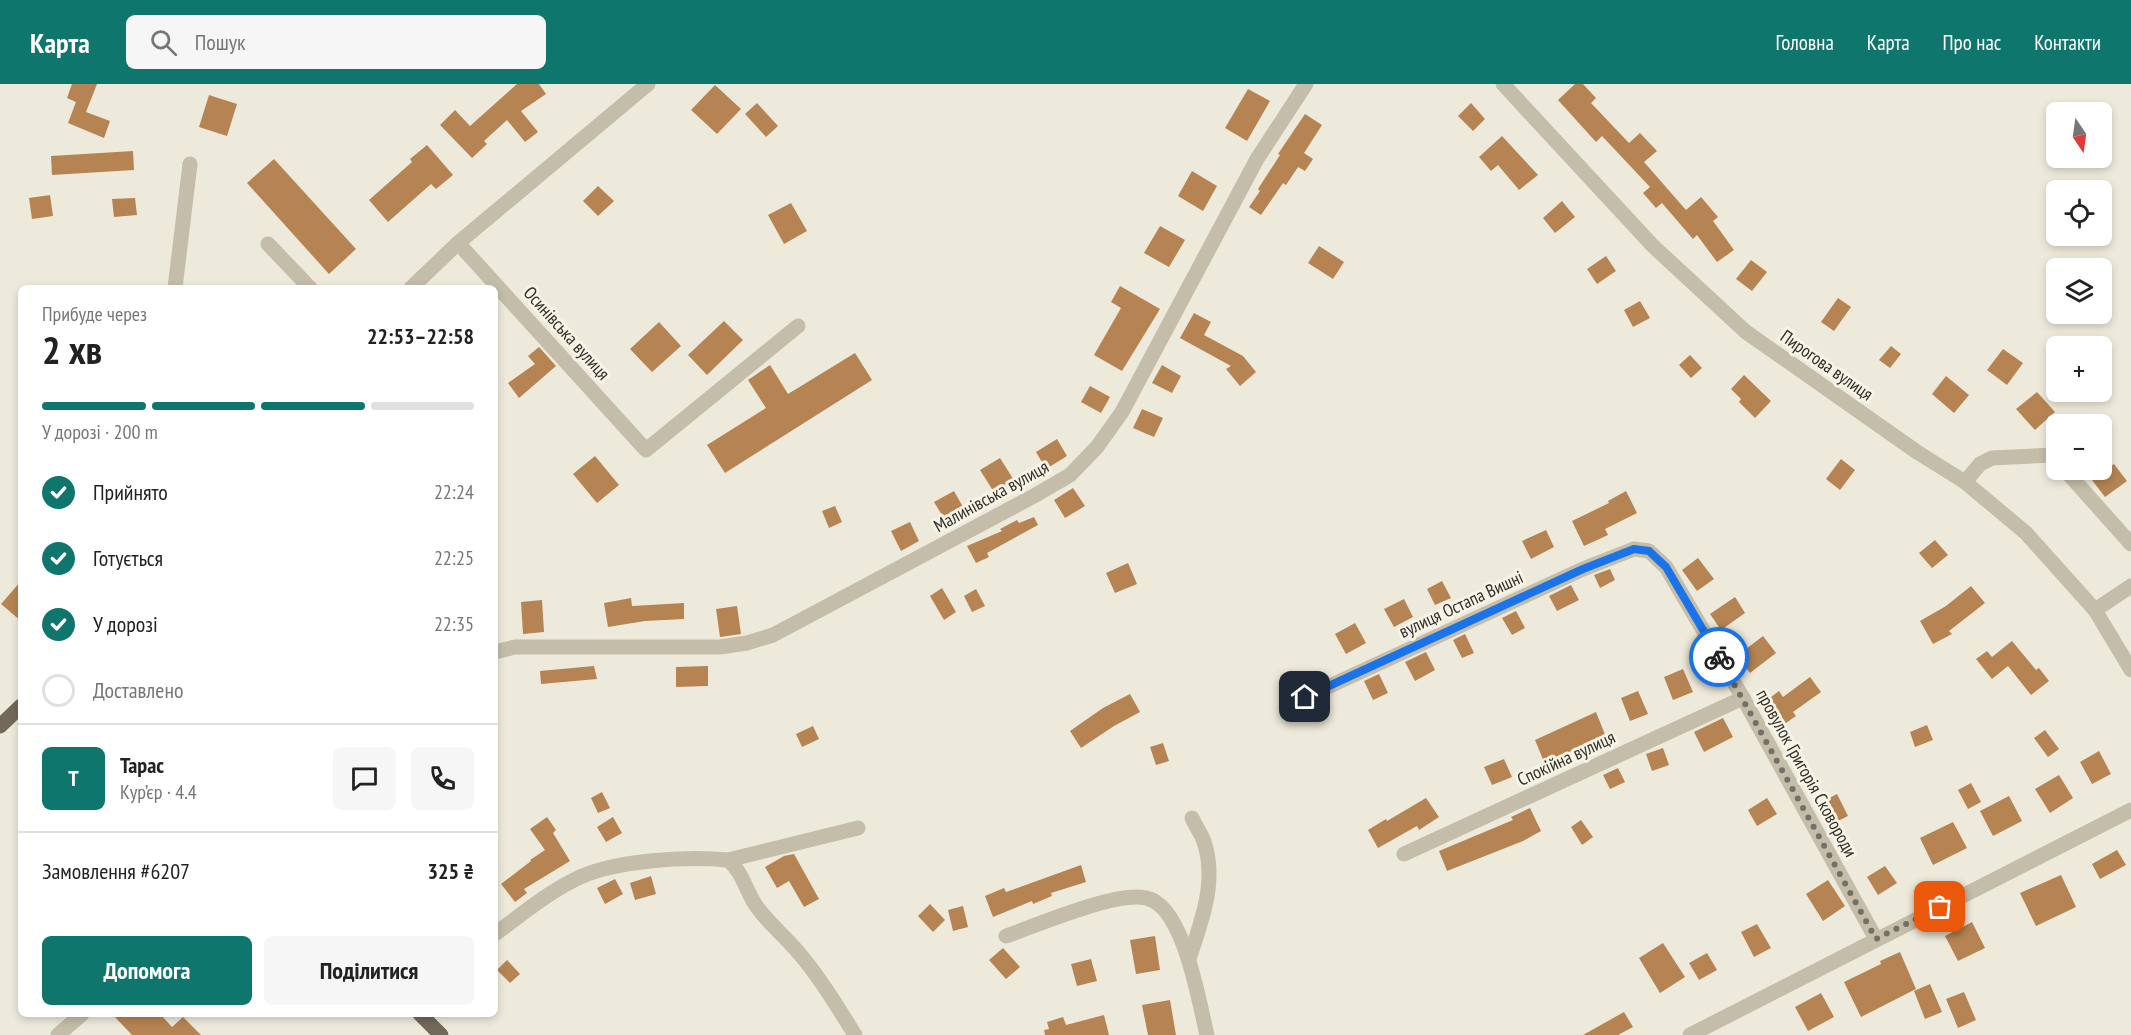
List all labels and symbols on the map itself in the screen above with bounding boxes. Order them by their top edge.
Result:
north arrow [2046,102,2112,168]
street label: Осинівська вулиця [519,281,615,385]
street label: Пирогова вулиця [1776,325,1878,405]
street label: Малинівська вулиця [929,455,1053,537]
street label: вулиця Остапа Вишні [1395,565,1527,643]
courier [1689,627,1749,687]
pin [1279,671,1330,722]
street label: провулок Григорія Сковороди [1751,685,1863,861]
street label: Спокійна вулиця [1513,725,1619,791]
pin [1914,881,1965,932]

